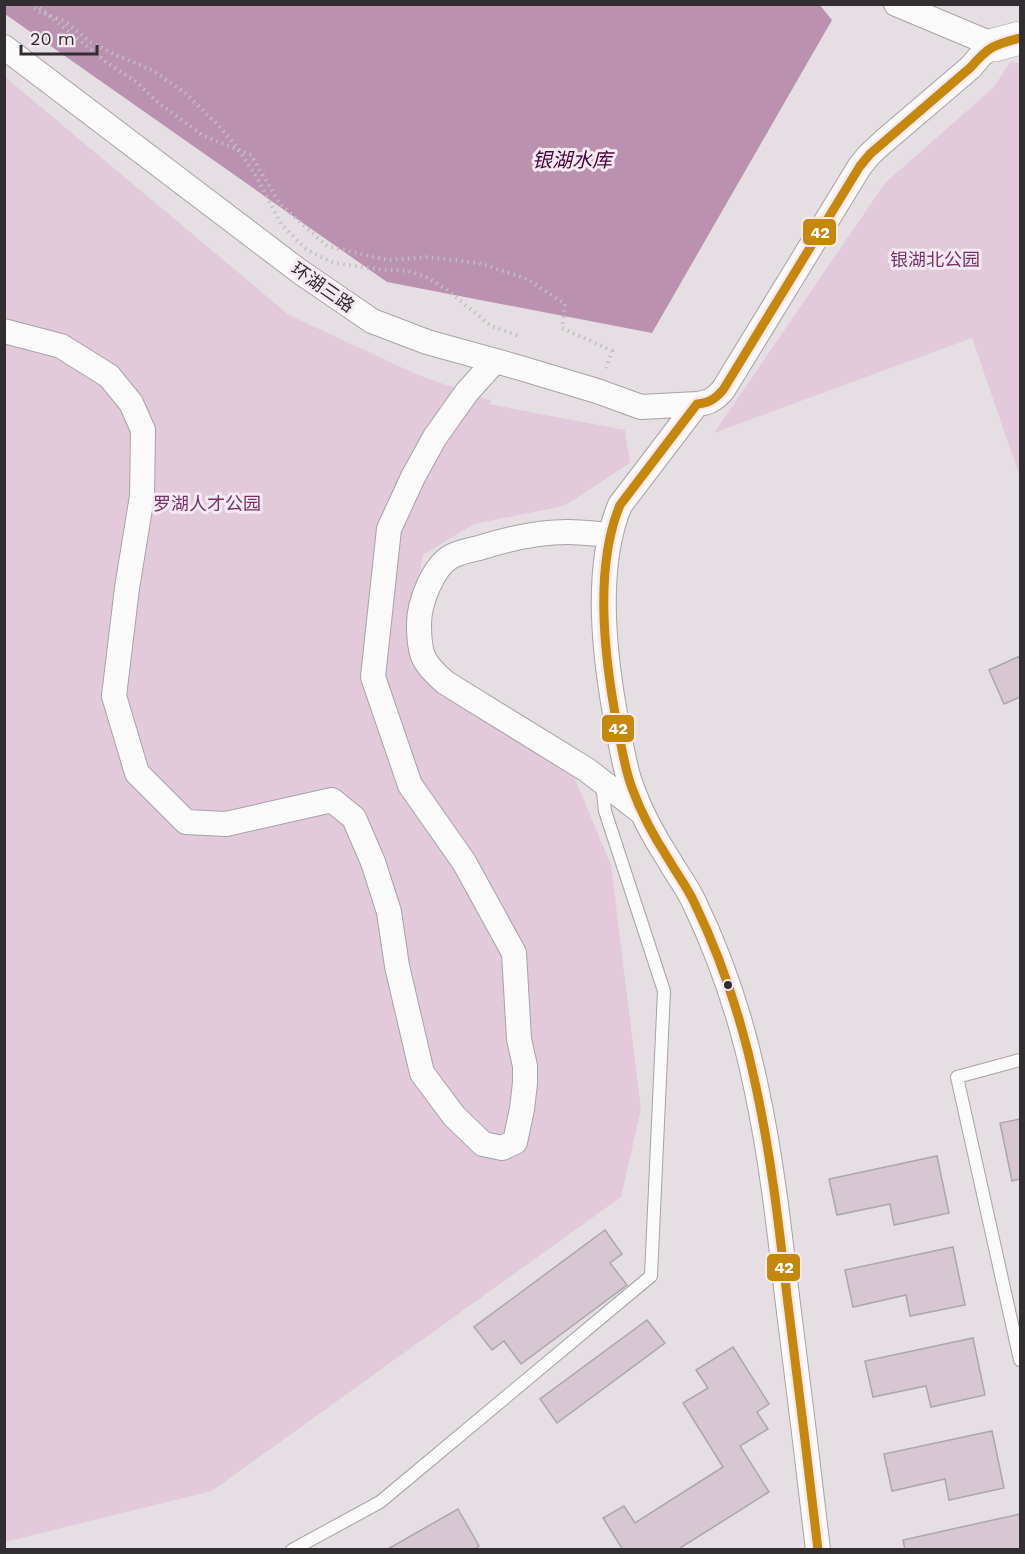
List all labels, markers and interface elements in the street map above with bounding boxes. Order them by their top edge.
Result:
scale bar [21,18,98,56]
text: 20 m [30,28,75,49]
water label: 银湖水库 [532,148,615,172]
line badge: 42 [802,218,837,246]
text: 42 [810,223,830,242]
park label: 银湖北公园 [890,249,980,270]
street label: 环湖三路 [287,258,359,316]
park label: 罗湖人才公园 [153,493,261,514]
line badge: 42 [601,714,635,743]
text: 42 [608,719,628,738]
unlabelled marker [722,979,734,991]
line badge: 42 [766,1253,801,1282]
text: 42 [774,1258,794,1277]

